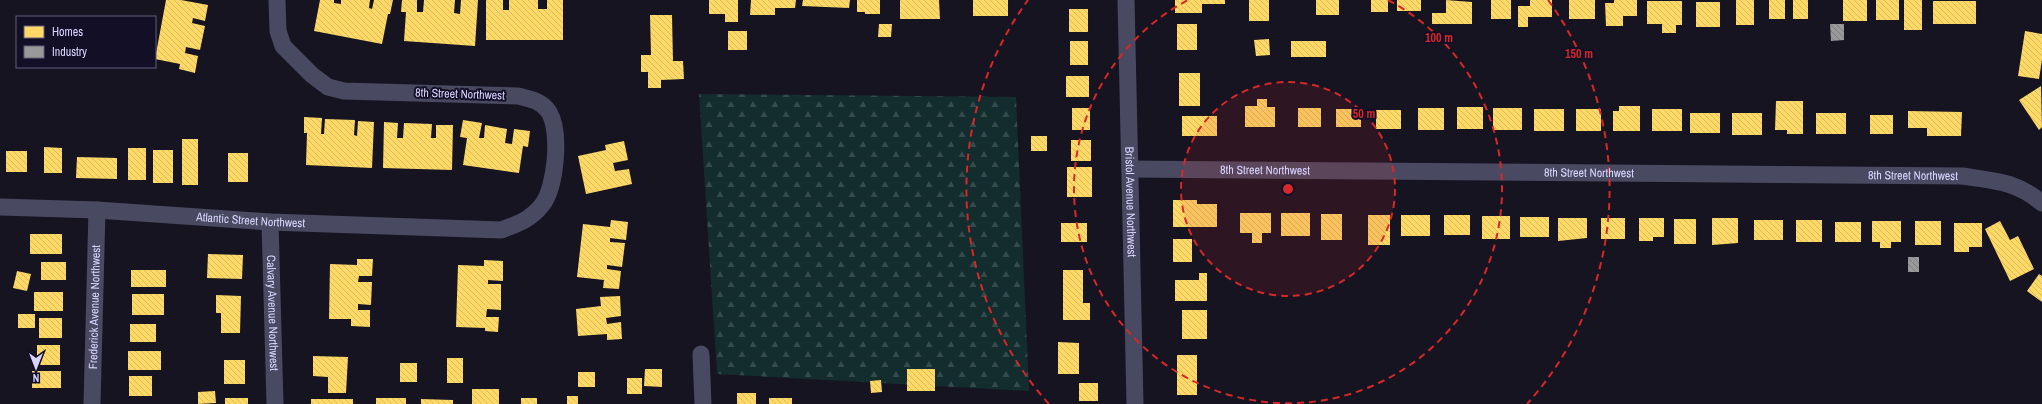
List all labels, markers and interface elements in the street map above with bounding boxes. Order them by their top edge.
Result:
legend [16,16,156,68]
text: Homes [52,24,83,40]
text: 100 m [1425,30,1453,46]
text: Industry [52,44,87,60]
text: 150 m [1565,46,1593,62]
street label: 8th Street Northwest [415,84,505,104]
text: 50 m [1353,106,1375,122]
street label: Bristol Avenue Northwest [1121,147,1140,258]
street label: 8th Street Northwest [1220,162,1310,179]
street label: 8th Street Northwest [1544,164,1634,181]
street label: 8th Street Northwest [1868,167,1958,184]
centre of rings [1281,182,1295,196]
street label: Atlantic Street Northwest [195,209,306,231]
street label: Frederick Avenue Northwest [85,244,104,369]
street label: Calvary Avenue Northwest [263,255,282,371]
north arrow [16,348,56,388]
text: N [33,371,39,385]

